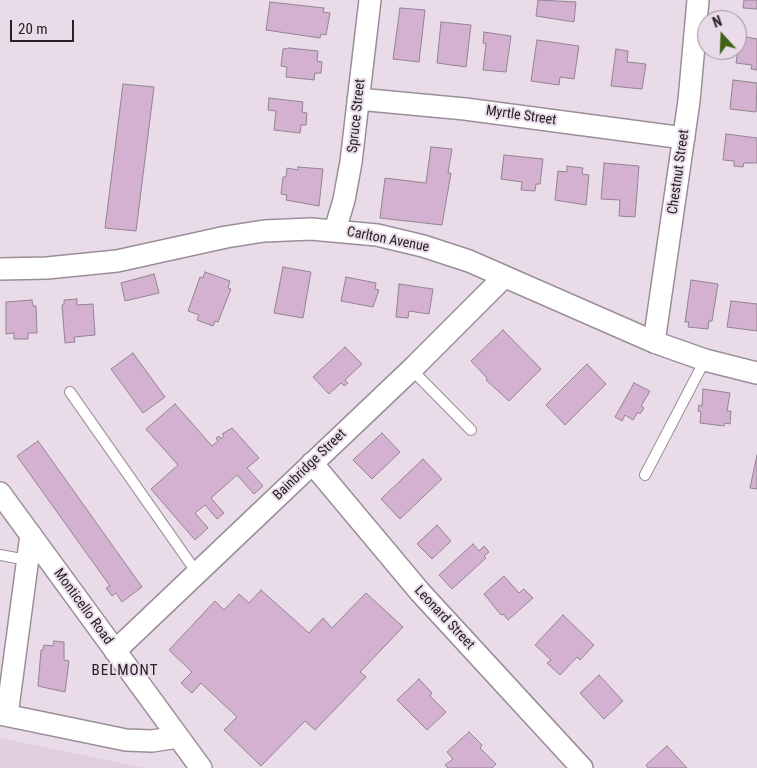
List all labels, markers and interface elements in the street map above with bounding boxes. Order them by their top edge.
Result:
scale bar [12,10,76,42]
north arrow [697,10,747,60]
text: N [710,13,724,31]
text: 20 m [18,20,48,38]
street label: Spruce Street [345,78,369,154]
street label: Myrtle Street [485,103,557,129]
street label: Chestnut Street [665,128,693,216]
street label: Carlton Avenue [345,224,431,256]
street label: Bainbridge Street [270,426,350,504]
street label: Monticello Road [50,566,116,648]
street label: Leonard Street [410,583,478,653]
district label: BELMONT [91,662,159,680]

